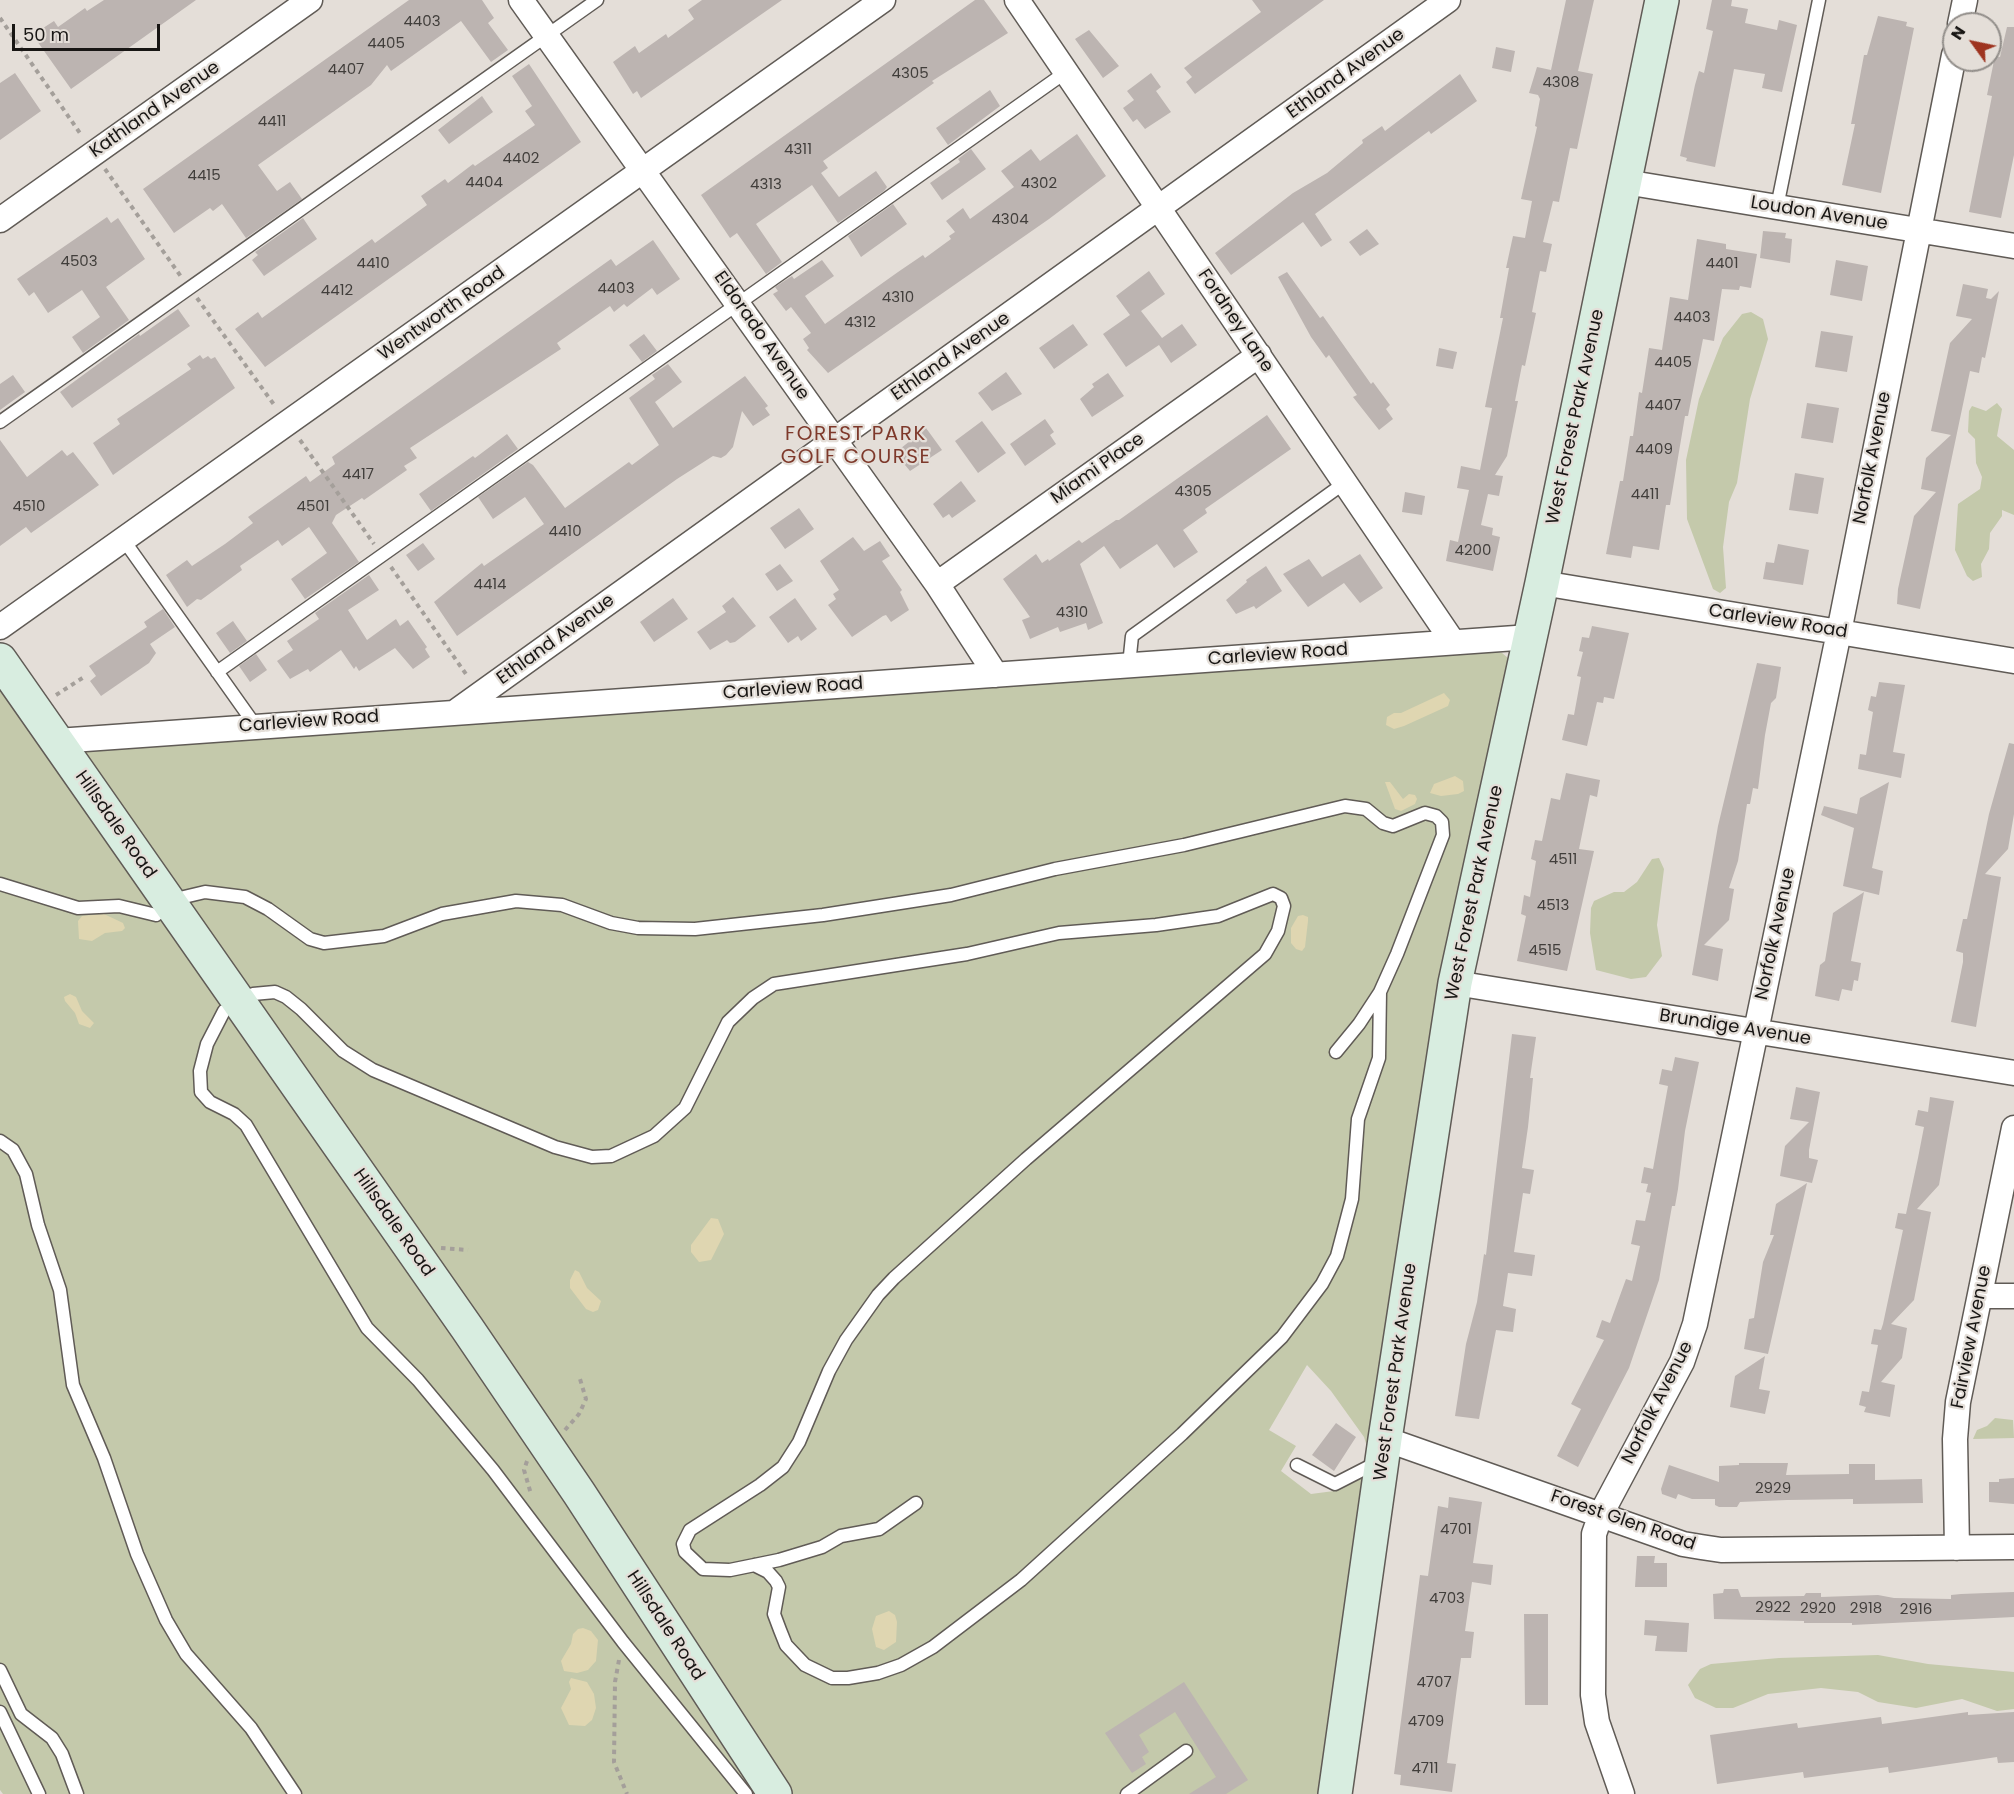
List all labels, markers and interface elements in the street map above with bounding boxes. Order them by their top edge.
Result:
scale bar [15,12,164,50]
north arrow [1942,12,2002,72]
house number: 4403 [403,13,441,31]
text: 50 m [23,22,69,47]
text: N [1945,22,1971,44]
street label: Ethland Avenue [1283,24,1409,124]
house number: 4405 [367,35,405,53]
street label: Kathland Avenue [86,57,224,163]
house number: 4407 [328,61,364,79]
house number: 4305 [891,65,929,83]
house number: 4308 [1542,74,1580,92]
house number: 4411 [258,113,286,131]
house number: 4311 [784,141,812,159]
house number: 4402 [503,150,539,168]
house number: 4415 [187,167,221,185]
house number: 4404 [465,174,503,192]
house number: 4302 [1021,175,1057,193]
house number: 4313 [750,176,782,194]
street label: Loudon Avenue [1749,193,1889,235]
house number: 4304 [991,211,1029,229]
house number: 4503 [60,253,98,271]
house number: 4410 [356,255,390,273]
house number: 4401 [1705,255,1739,273]
street label: Wentworth Road [375,262,509,366]
street label: Fordney Lane [1193,265,1277,377]
street label: Eldorado Avenue [708,267,814,405]
house number: 4403 [597,280,635,298]
house number: 4412 [321,282,353,300]
house number: 4310 [882,289,914,307]
street label: West Forest Park Avenue [1543,307,1609,527]
street label: Ethland Avenue [887,308,1015,406]
house number: 4403 [1673,309,1711,327]
house number: 4312 [844,314,876,332]
house number: 4405 [1654,354,1692,372]
street label: Norfolk Avenue [1850,390,1896,526]
house number: 4407 [1645,397,1681,415]
district label: FOREST PARK GOLF COURSE [781,423,931,470]
street label: Miami Place [1047,429,1149,509]
house number: 4409 [1635,441,1673,459]
house number: 4417 [342,466,374,484]
house number: 4305 [1174,483,1212,501]
house number: 4411 [1631,486,1659,504]
house number: 4510 [12,498,46,516]
house number: 4501 [296,498,330,516]
house number: 4410 [548,523,582,541]
house number: 4200 [1455,542,1491,560]
house number: 4414 [473,576,507,594]
street label: Ethland Avenue [493,590,619,690]
street label: Carleview Road [1707,600,1849,644]
house number: 4310 [1056,604,1088,622]
street label: Carleview Road [1207,639,1349,671]
street label: Carleview Road [722,673,864,705]
street label: Carleview Road [238,706,380,738]
street label: Hillsdale Road [70,767,160,883]
street label: West Forest Park Avenue [1442,783,1508,1003]
house number: 4511 [1549,851,1577,869]
street label: Norfolk Avenue [1751,866,1801,1002]
house number: 4513 [1537,897,1569,915]
house number: 4515 [1528,942,1562,960]
street label: Brundige Avenue [1658,1005,1812,1051]
street label: Hillsdale Road [348,1165,438,1281]
street label: West Forest Park Avenue [1370,1262,1422,1482]
street label: Fairview Avenue [1948,1264,1996,1410]
street label: Norfolk Avenue [1618,1338,1698,1468]
house number: 2929 [1755,1480,1791,1498]
street label: Forest Glen Road [1548,1486,1698,1556]
house number: 4701 [1440,1521,1472,1539]
street label: Hillsdale Road [621,1567,709,1685]
house number: 4703 [1429,1590,1465,1608]
house number: 2922 [1755,1599,1791,1617]
house number: 2920 [1800,1600,1836,1618]
house number: 2918 [1850,1600,1882,1618]
house number: 2916 [1900,1601,1932,1619]
house number: 4707 [1416,1674,1452,1692]
house number: 4709 [1408,1713,1444,1731]
house number: 4711 [1411,1760,1439,1778]

